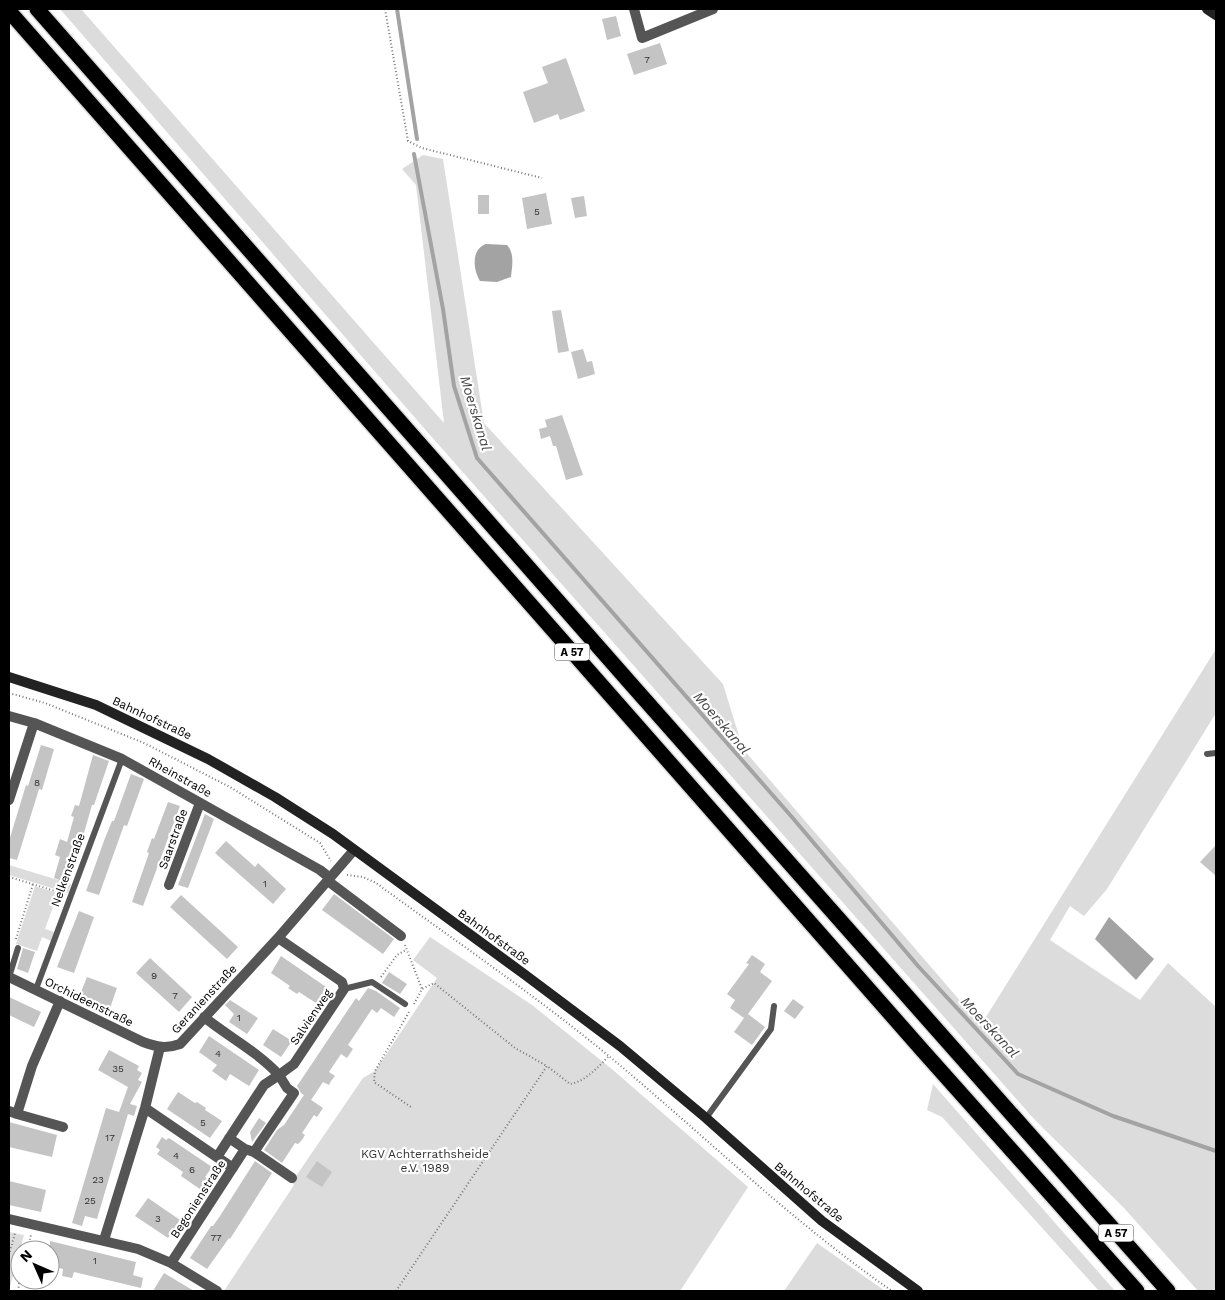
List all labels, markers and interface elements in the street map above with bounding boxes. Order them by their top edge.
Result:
house number: 7 [644,54,650,65]
house number: 5 [534,206,540,217]
water label: Moerskanal [457,374,495,452]
road number: A 57 [554,644,590,660]
water label: Moerskanal [691,689,753,757]
street label: Bahnhofstraße [110,693,194,743]
street label: Rheinstraße [146,754,214,800]
house number: 8 [34,777,40,788]
street label: Saarstraße [156,807,190,871]
street label: Nelkenstraße [48,831,88,909]
house number: 1 [263,878,267,889]
street label: Bahnhofstraße [455,906,533,968]
street label: Geranienstraße [168,962,240,1036]
house number: 9 [151,970,157,981]
street label: Orchideenstraße [42,974,136,1030]
street label: Salvienweg [287,986,335,1048]
house number: 7 [172,990,178,1001]
water label: Moerskanal [958,993,1022,1061]
house number: 1 [237,1012,241,1023]
house number: 4 [215,1048,221,1059]
house number: 35 [112,1063,124,1074]
house number: 5 [200,1117,206,1128]
house number: 17 [105,1132,115,1143]
park label: KGV Achterrathsheide e.V. 1989 [361,1147,489,1175]
house number: 4 [173,1150,179,1161]
street label: Begonienstraße [167,1157,229,1241]
street label: Bahnhofstraße [772,1159,846,1225]
house number: 6 [189,1164,195,1175]
house number: 23 [92,1174,104,1185]
house number: 25 [84,1195,96,1206]
house number: 3 [155,1213,161,1224]
road number: A 57 [1098,1224,1134,1242]
house number: 77 [210,1232,222,1243]
north arrow [10,1240,60,1290]
text: N [16,1246,35,1265]
house number: 1 [93,1255,97,1266]

